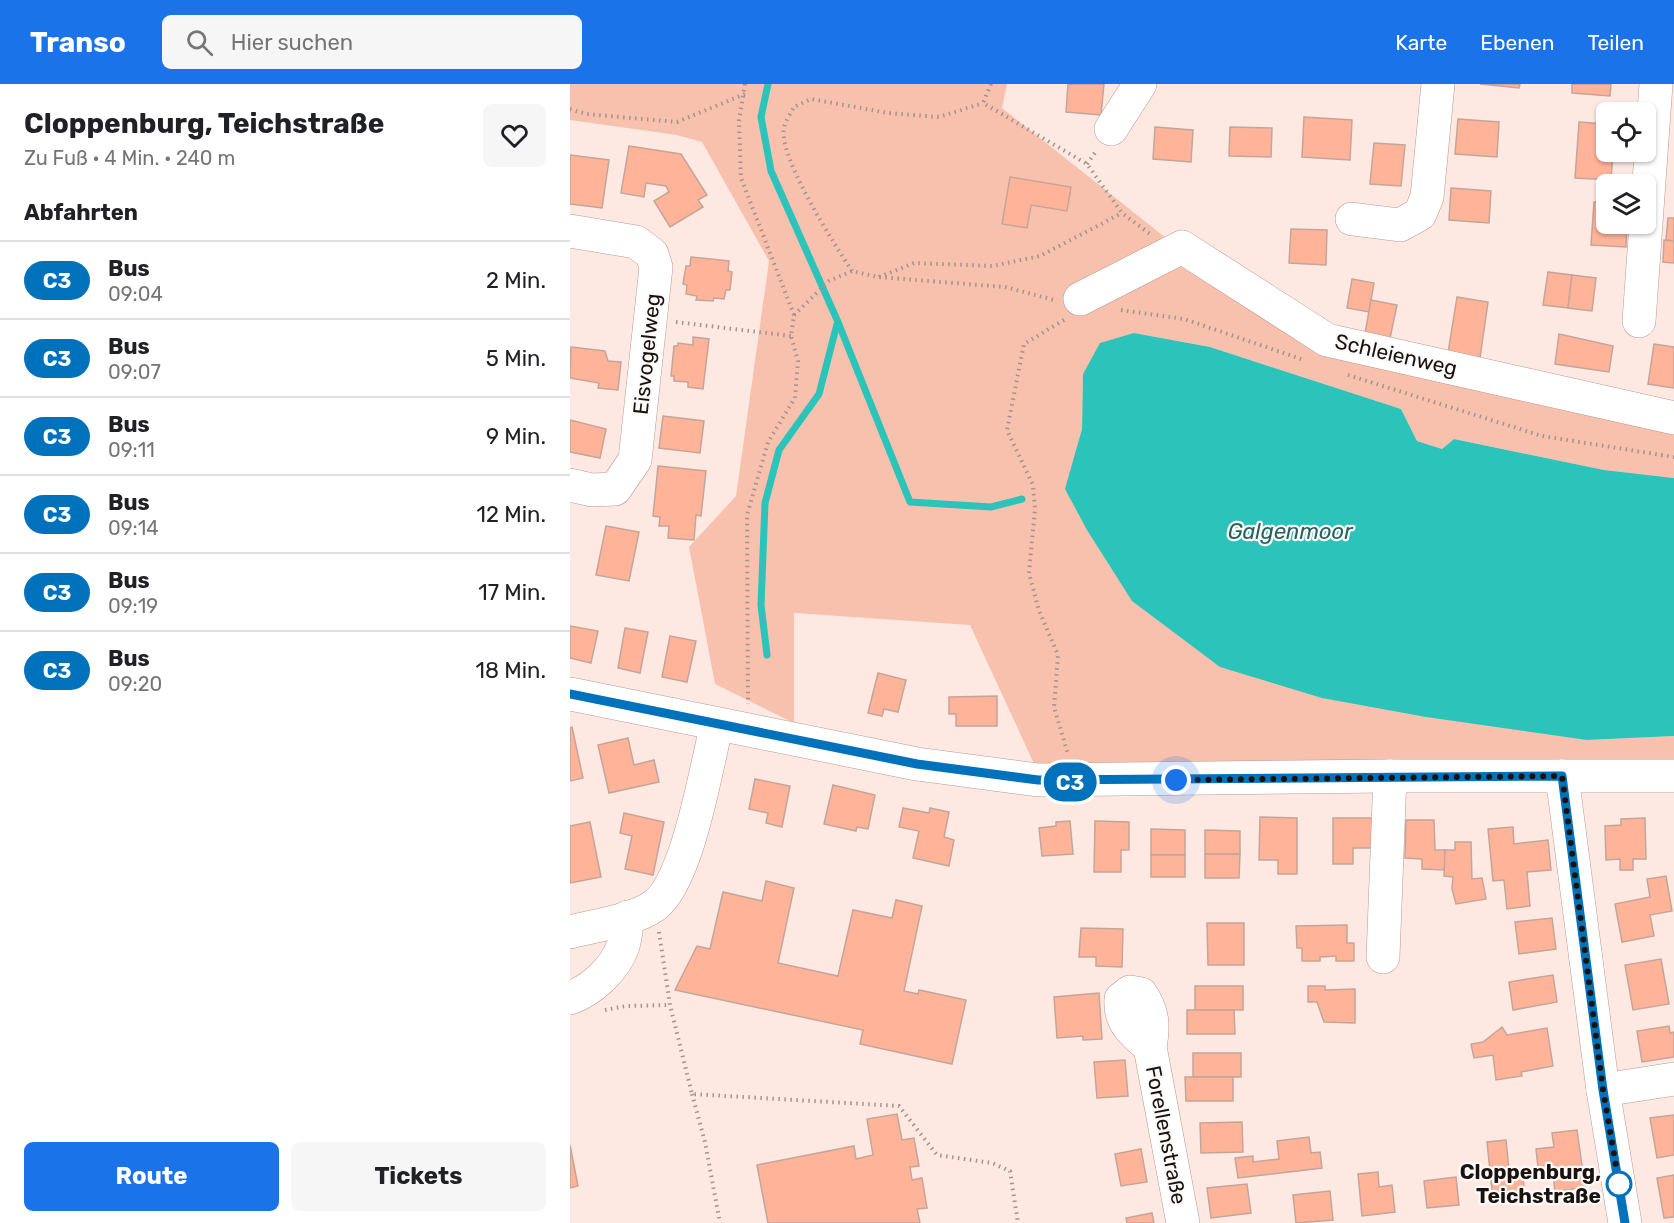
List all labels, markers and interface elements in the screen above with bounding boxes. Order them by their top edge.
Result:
search box [162,15,582,69]
text: Transo [30,26,126,59]
icon: search [183,26,216,59]
text: Hier suchen [231,29,353,56]
text: Karte [1395,30,1447,55]
text: Ebenen [1480,30,1554,55]
text: Teilen [1587,30,1644,55]
map controls [1596,102,1656,234]
button: locate [1596,102,1656,162]
button: heart [483,104,546,167]
text: Cloppenburg, Teichstraße [24,107,384,140]
text: Zu Fuß · 4 Min. · 240 m [24,146,235,170]
button: layers [1596,174,1656,234]
text: Abfahrten [24,199,138,226]
text: Bus [108,255,150,282]
text: 2 Min. [486,267,546,294]
text: C3 [43,268,71,293]
text: 09:04 [108,282,163,306]
street label: Eisvogelweg [628,292,665,416]
street label: Schleienweg [1333,328,1460,381]
text: Bus [108,333,150,360]
text: 5 Min. [486,345,546,372]
text: C3 [43,346,71,371]
text: 09:07 [108,360,161,384]
text: Bus [108,411,150,438]
text: 9 Min. [486,423,546,450]
text: C3 [43,424,71,449]
text: 09:11 [108,438,155,462]
text: Bus [108,489,150,516]
text: 12 Min. [477,501,546,528]
text: C3 [43,502,71,527]
text: 09:14 [108,516,159,540]
water label: Galgenmoor [1227,518,1354,545]
text: Bus [108,567,150,594]
text: 17 Min. [478,579,546,606]
text: C3 [43,580,71,605]
text: 09:19 [108,594,158,618]
text: Bus [108,645,150,672]
text: 18 Min. [476,657,546,684]
text: C3 [43,658,71,683]
text: 09:20 [108,672,162,696]
line badge: C3 [1043,762,1097,802]
your location [1161,765,1191,795]
text: C3 [1056,770,1084,795]
street label: Forellenstraße [1141,1063,1192,1206]
button: Route [24,1142,279,1211]
button: Tickets [291,1142,546,1211]
place label: Cloppenburg, Teichstraße [1460,1159,1601,1208]
marker: Cloppenburg, Teichstraße [1606,1171,1632,1197]

